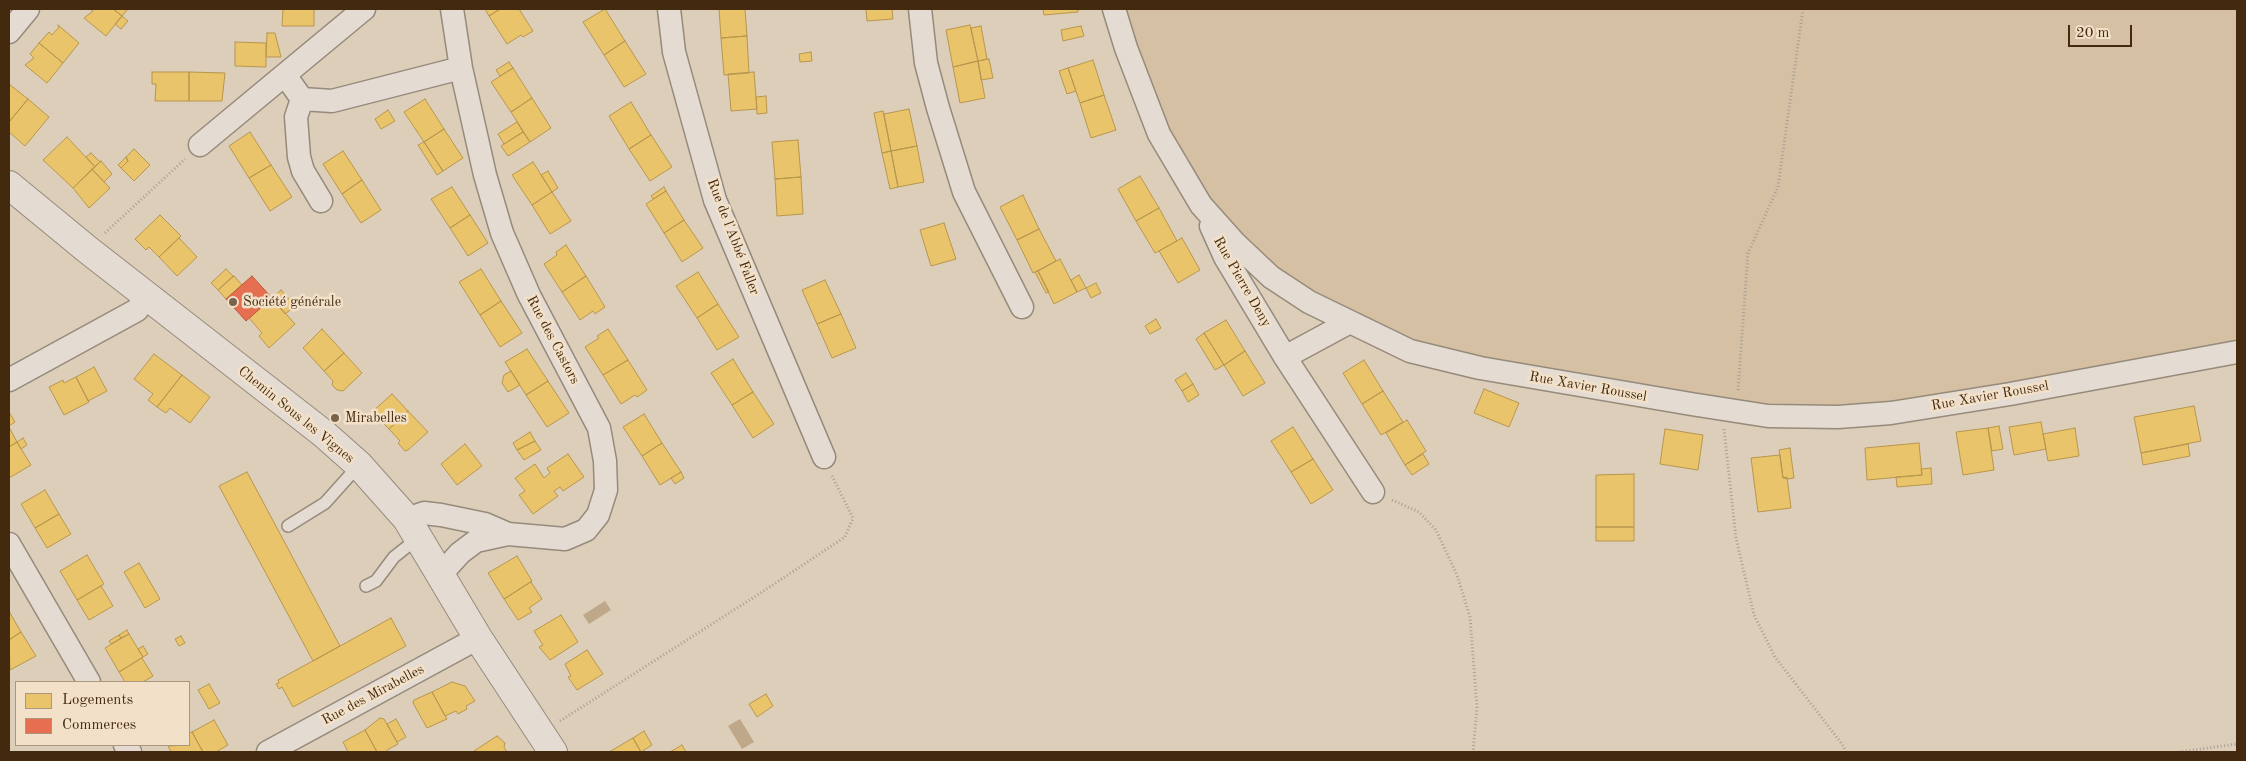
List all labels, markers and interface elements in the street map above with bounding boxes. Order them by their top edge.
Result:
scale bar [2071,15,2135,47]
text: 20 m [2076,26,2110,41]
street label: Rue de l'Abbé Faller [703,176,763,298]
street label: Rue Pierre Deny [1209,234,1275,330]
street label: Rue des Castors [523,293,583,387]
place label: Société générale [243,294,341,310]
marker: Société générale [227,296,239,308]
street label: Chemin Sous les Vignes [234,363,358,467]
street label: Rue Xavier Roussel [1528,368,1648,406]
street label: Rue Xavier Roussel [1930,377,2050,415]
place label: Mirabelles [345,410,407,426]
marker: Mirabelles [329,412,341,424]
street label: Rue des Mirabelles [319,661,427,729]
legend [15,681,190,746]
text: Logements [62,693,133,708]
text: Commerces [62,718,136,733]

